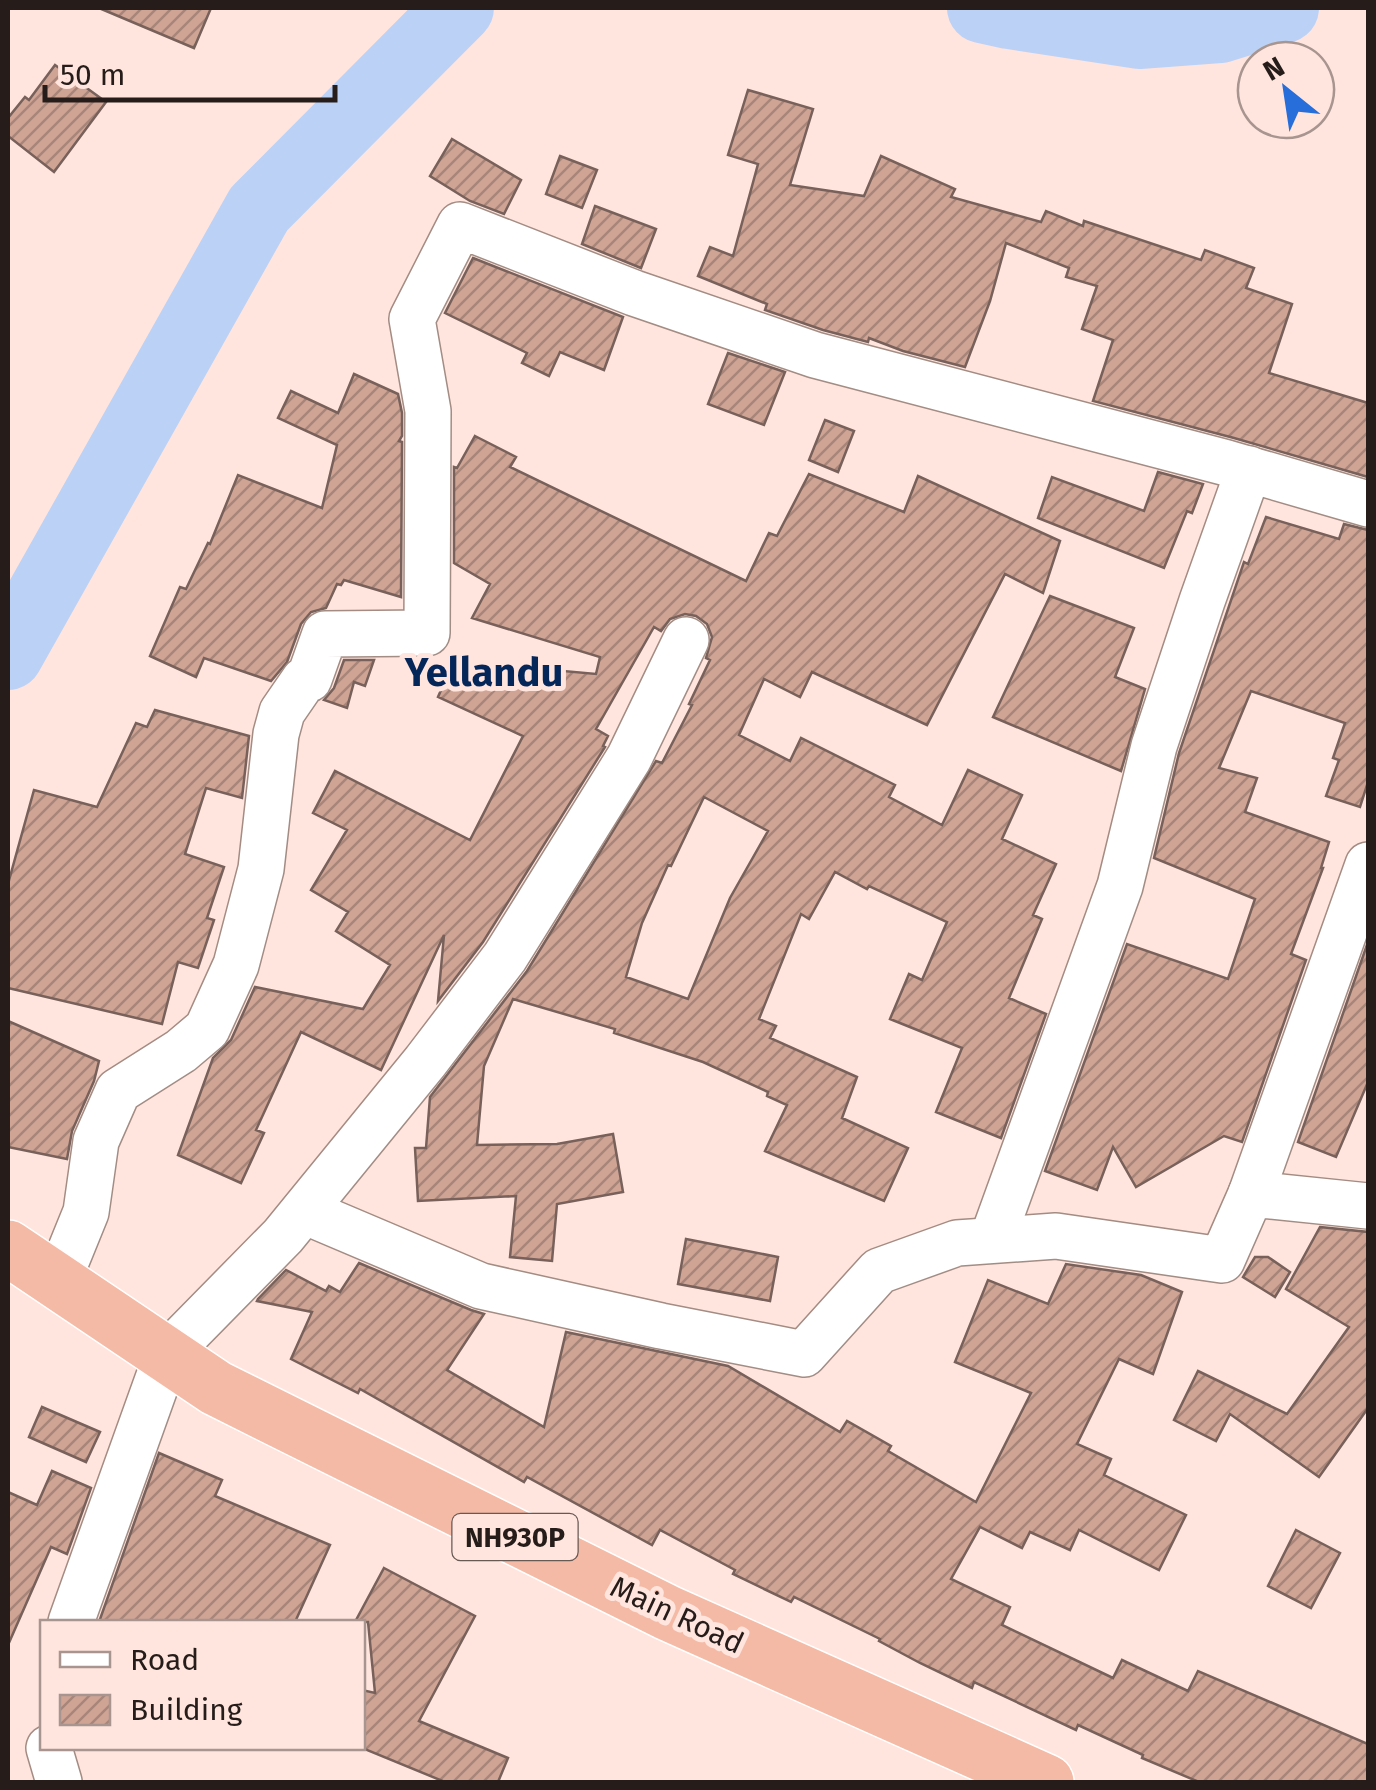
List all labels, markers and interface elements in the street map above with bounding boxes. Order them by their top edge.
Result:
scale bar [45,40,335,102]
north arrow [1236,40,1336,140]
text: N [1257,50,1290,88]
text: 50 m [60,57,125,93]
district label: Yellandu [404,649,563,697]
road number: NH930P [452,1514,578,1560]
street label: Main Road [605,1569,749,1661]
legend [40,1620,365,1750]
text: Road [130,1642,199,1678]
text: Building [130,1692,243,1728]

